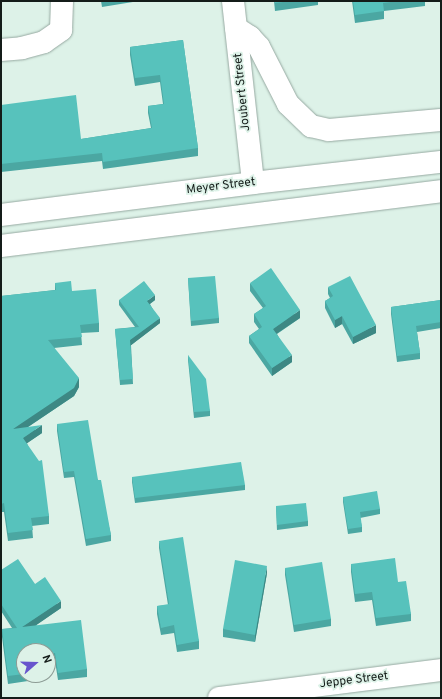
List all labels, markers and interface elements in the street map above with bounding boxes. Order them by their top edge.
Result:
street label: Joubert Street [232,52,254,132]
street label: Meyer Street [186,176,256,198]
north arrow [16,643,56,683]
text: N [38,653,54,665]
street label: Jeppe Street [319,670,389,692]

